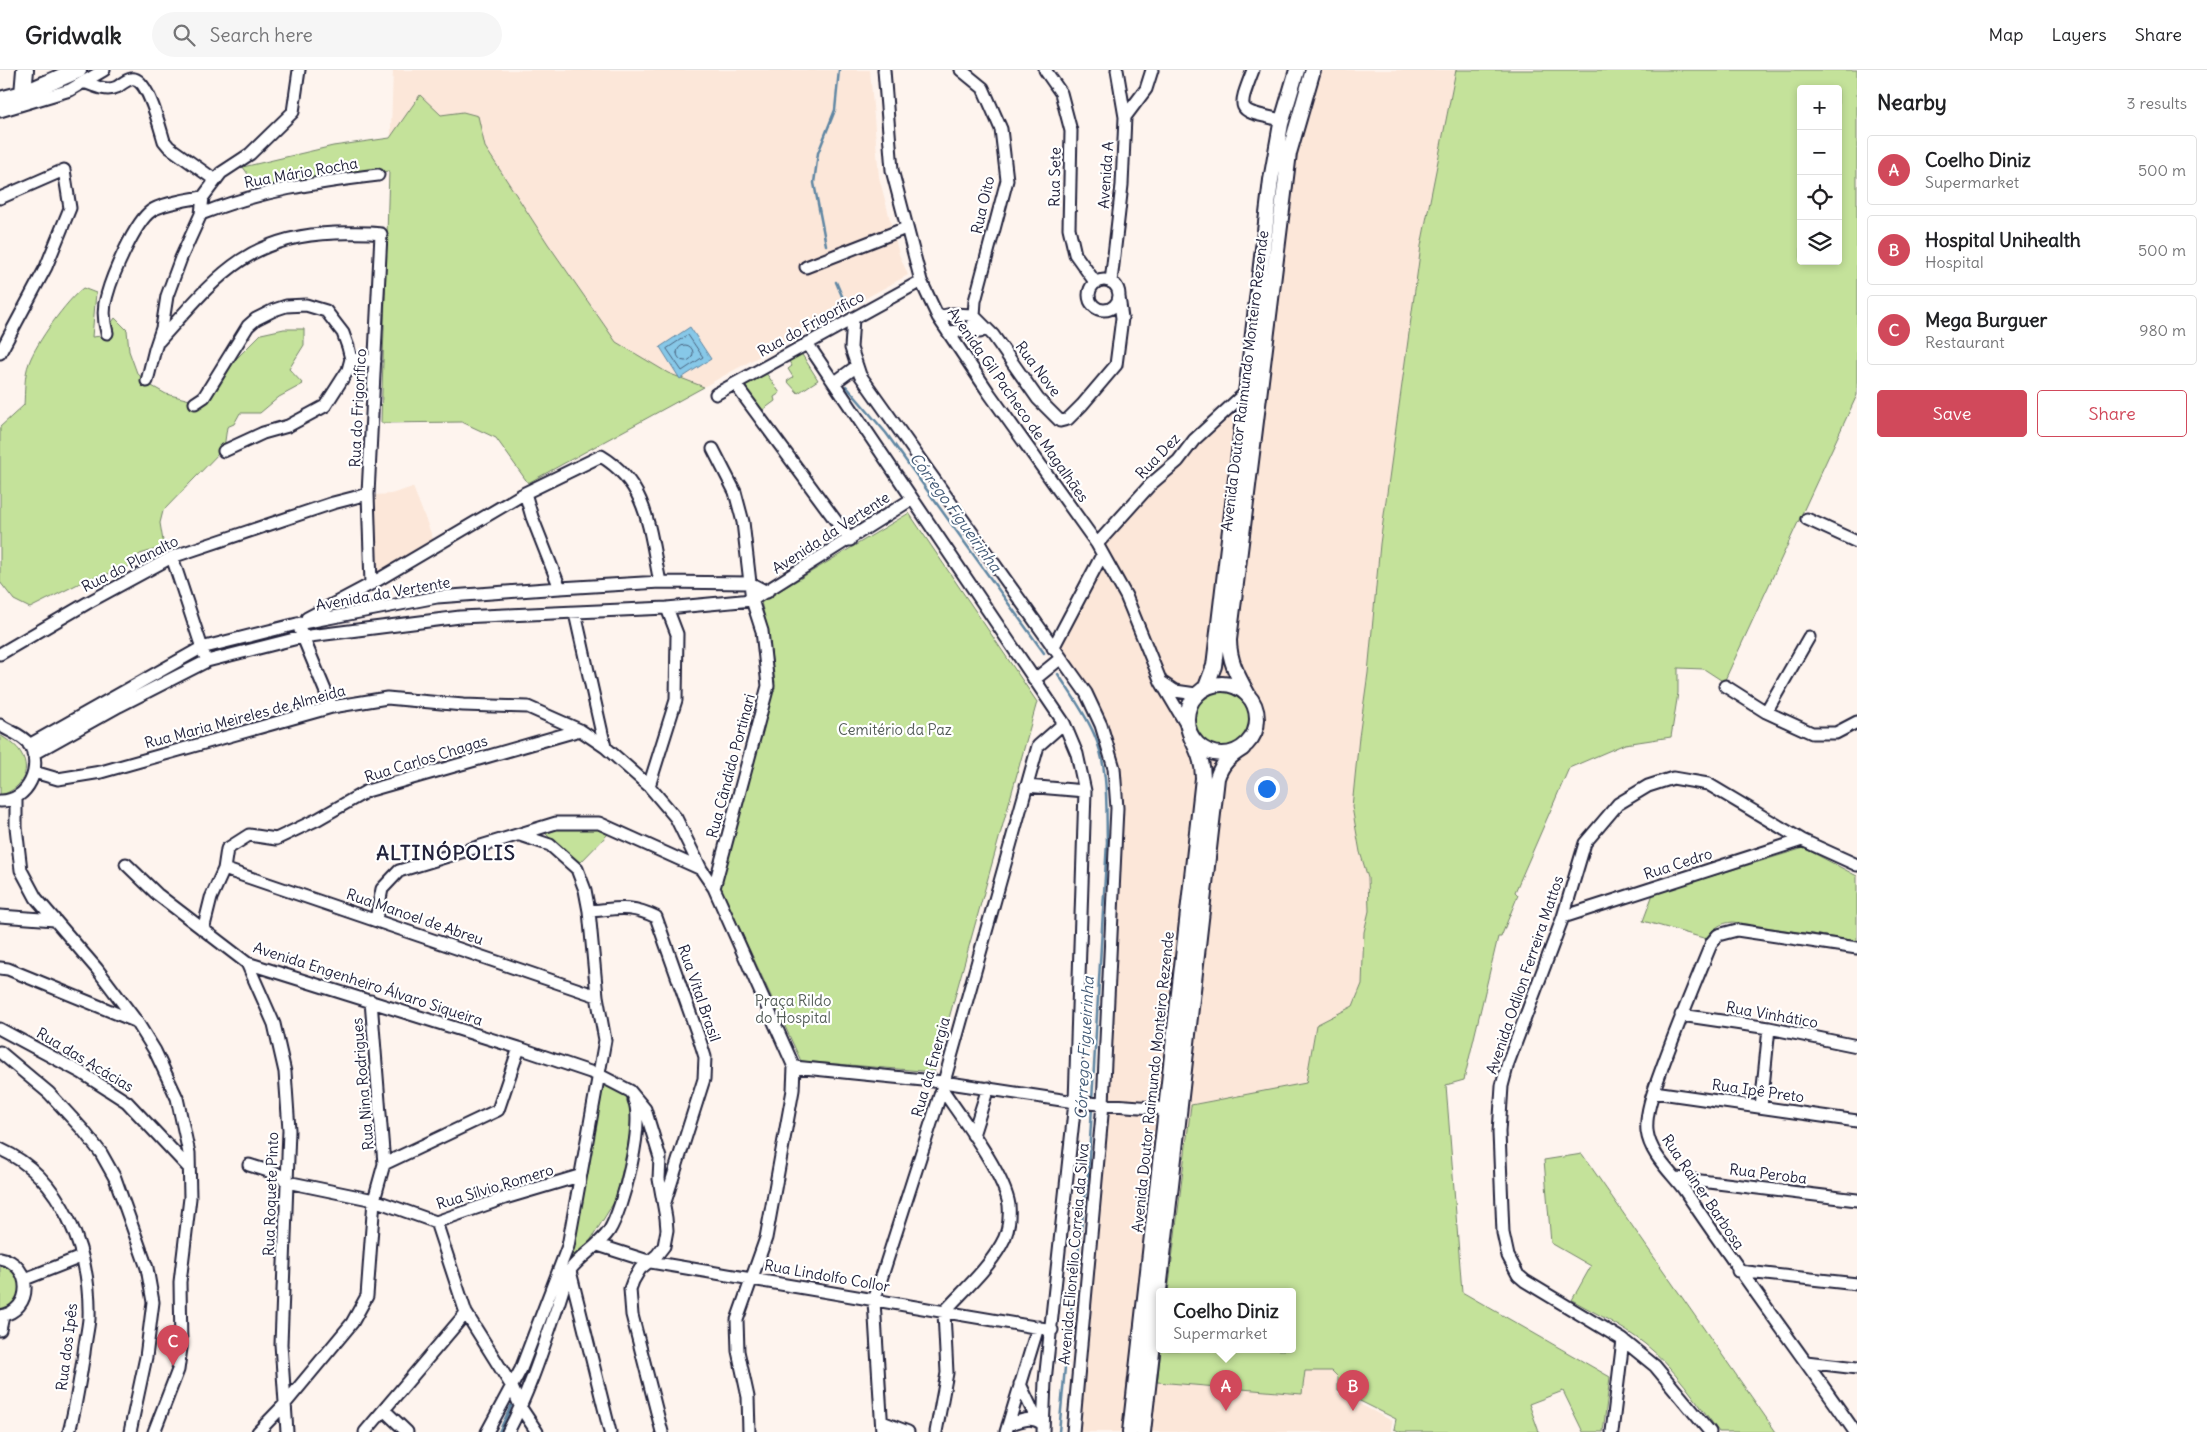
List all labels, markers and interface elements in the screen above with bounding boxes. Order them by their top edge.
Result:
search box [152,12,502,57]
text: Gridwalk [25,20,122,50]
icon: search [170,21,198,49]
text: Search here [210,23,313,47]
text: Map [1988,23,2023,46]
text: Layers [2051,23,2107,46]
text: Share [2135,23,2182,46]
map controls [1797,85,1842,265]
button: + [1797,85,1842,130]
text: Nearby [1877,89,1947,116]
text: 3 results [2127,93,2187,113]
button: − [1797,130,1842,175]
street label: Avenida A [1094,140,1117,209]
street label: Rua Sete [1044,147,1065,207]
text: Coelho Diniz [1925,148,2031,172]
street label: Rua Mário Rocha [243,153,360,192]
text: A [1889,160,1899,180]
text: 500 m [2138,160,2186,180]
text: Supermarket [1925,172,2019,192]
street label: Rua Oito [967,174,998,236]
button: locate [1797,175,1842,220]
button: layers [1797,220,1842,265]
text: Hospital Unihealth [1925,228,2081,252]
street label: Avenida Doutor Raimundo Monteiro Rezende [1217,230,1272,532]
text: B [1889,240,1899,260]
text: 500 m [2138,240,2186,260]
text: Hospital [1925,252,1984,272]
street label: Rua do Frigorífico [754,286,867,361]
street label: Avenida Gil Pacheco de Magalhães [944,304,1093,506]
text: Mega Burguer [1925,308,2047,332]
text: C [1889,320,1899,340]
text: 980 m [2139,320,2186,340]
text: Restaurant [1925,332,2005,352]
street label: Rua Nove [1011,337,1065,400]
street label: Rua do Frigorífico [345,348,370,468]
button: Save [1877,390,2027,437]
button: Share [2037,390,2187,437]
street label: Rua Dez [1131,429,1184,482]
water label: Córrego Figueirinha [906,448,1007,576]
street label: Avenida da Vertente [768,487,893,578]
street label: Rua do Planalto [78,531,181,596]
street label: Avenida da Vertente [314,572,452,615]
street label: Rua Maria Meireles de Almeida [142,680,348,752]
street label: Rua Cândido Portinari [702,692,759,840]
park label: Cemitério da Paz [838,720,952,739]
street label: Rua Carlos Chagas [362,731,490,786]
your location [1254,776,1280,802]
district label: ALTINÓPOLIS [376,840,516,865]
street label: Rua Cedro [1641,844,1715,884]
street label: Avenida Odilon Ferreira Mattos [1482,873,1568,1077]
street label: Rua Manoel de Abreu [344,884,486,949]
street label: Avenida Doutor Raimundo Monteiro Rezende [1127,930,1178,1234]
street label: Avenida Engenheiro Álvaro Siqueira [251,937,486,1030]
street label: Rua Vital Brasil [674,942,725,1044]
water label: Córrego Figueirinha [1070,975,1098,1120]
park label: Praça Rildo do Hospital [755,991,831,1027]
street label: Rua Vinhático [1725,997,1820,1032]
street label: Rua da Energia [907,1014,954,1119]
street label: Rua Nina Rodrigues [347,1017,378,1151]
street label: Rua das Acácias [33,1023,137,1096]
street label: Rua Ipê Preto [1711,1075,1806,1106]
street label: Rua Rainer Barbosa [1658,1131,1749,1253]
street label: Rua Roquete Pinto [259,1132,282,1256]
street label: Avenida Elionélio Correia da Silva [1054,1142,1093,1366]
street label: Rua Peroba [1728,1159,1808,1188]
street label: Rua Sílvio Romero [434,1160,556,1213]
street label: Rua Lindolfo Collor [763,1255,891,1296]
popup [1156,1288,1296,1353]
text: Coelho Diniz [1173,1299,1279,1323]
street label: Rua dos Ipês [52,1302,81,1392]
text: Supermarket [1173,1323,1267,1343]
pin: C [157,1325,189,1366]
pin: A [1210,1370,1242,1411]
pin: B [1337,1370,1369,1411]

